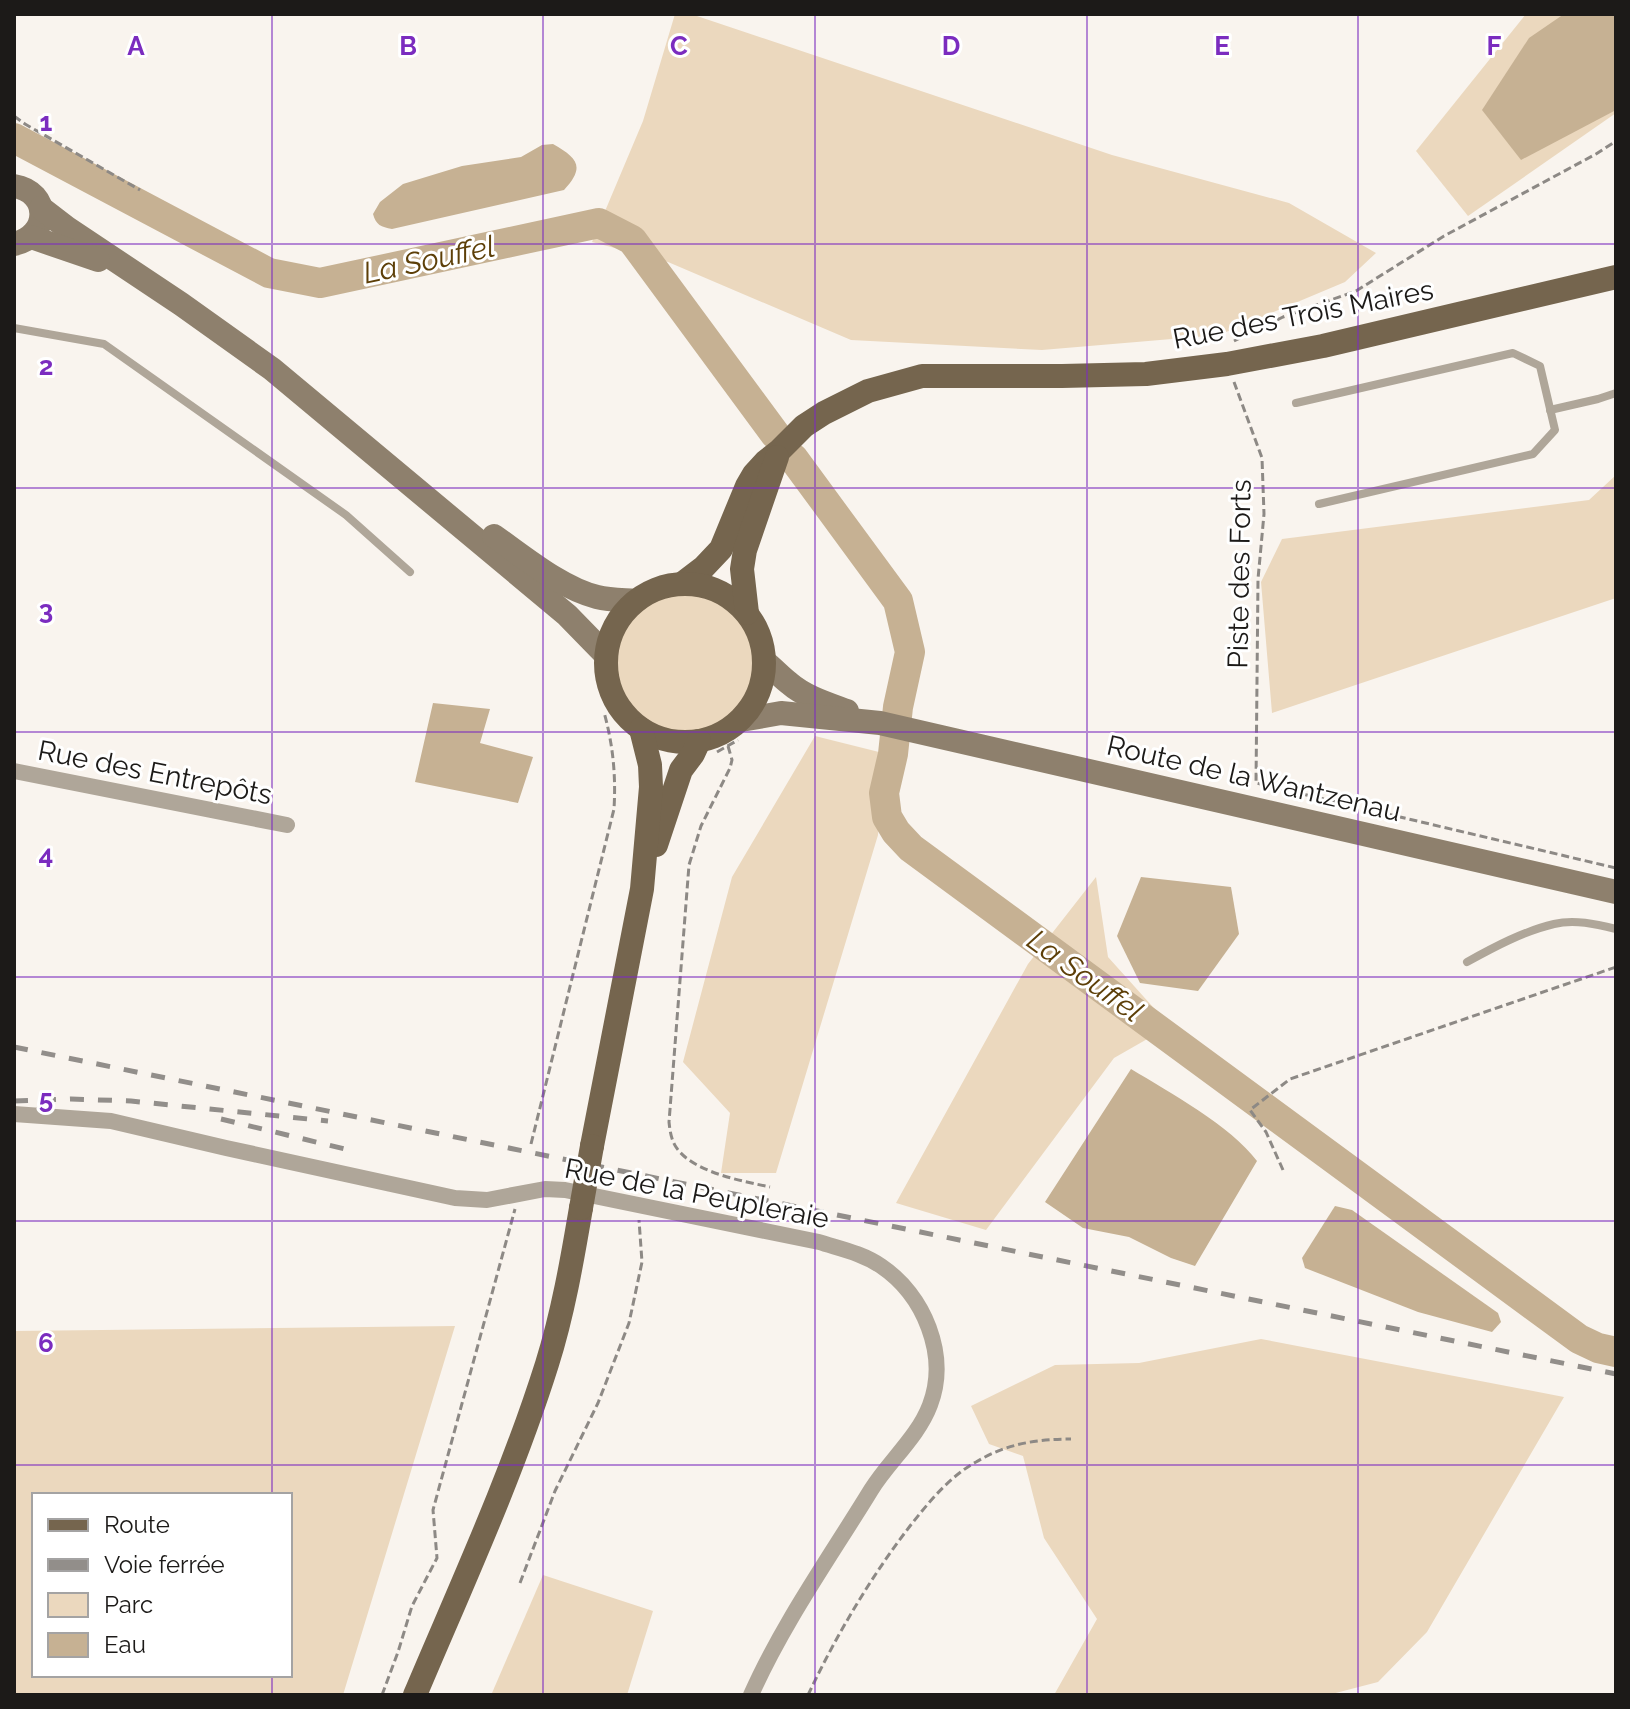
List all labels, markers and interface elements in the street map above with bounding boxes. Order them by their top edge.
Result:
text: A [127,31,145,61]
text: B [399,31,417,61]
text: C [670,31,688,61]
text: D [942,31,960,61]
text: E [1214,31,1230,61]
text: F [1487,31,1502,61]
text: 1 [40,107,53,137]
water label: La Souffel [360,228,498,291]
street label: Rue des Trois Maires [1170,273,1436,356]
text: 2 [39,351,53,381]
street label: Piste des Forts [1221,479,1258,669]
text: 3 [39,595,53,625]
street label: Route de la Wantzenau [1104,729,1404,828]
street label: Rue des Entrepôts [35,734,275,811]
text: 4 [39,840,53,870]
water label: La Souffel [1021,922,1150,1029]
text: 5 [39,1084,53,1114]
street label: Rue de la Peupleraie [562,1152,832,1235]
text: 6 [38,1328,54,1358]
legend [32,1493,292,1677]
text: Route [104,1510,170,1539]
text: Voie ferrée [104,1550,225,1579]
text: Parc [104,1590,153,1619]
text: Eau [104,1630,146,1659]

